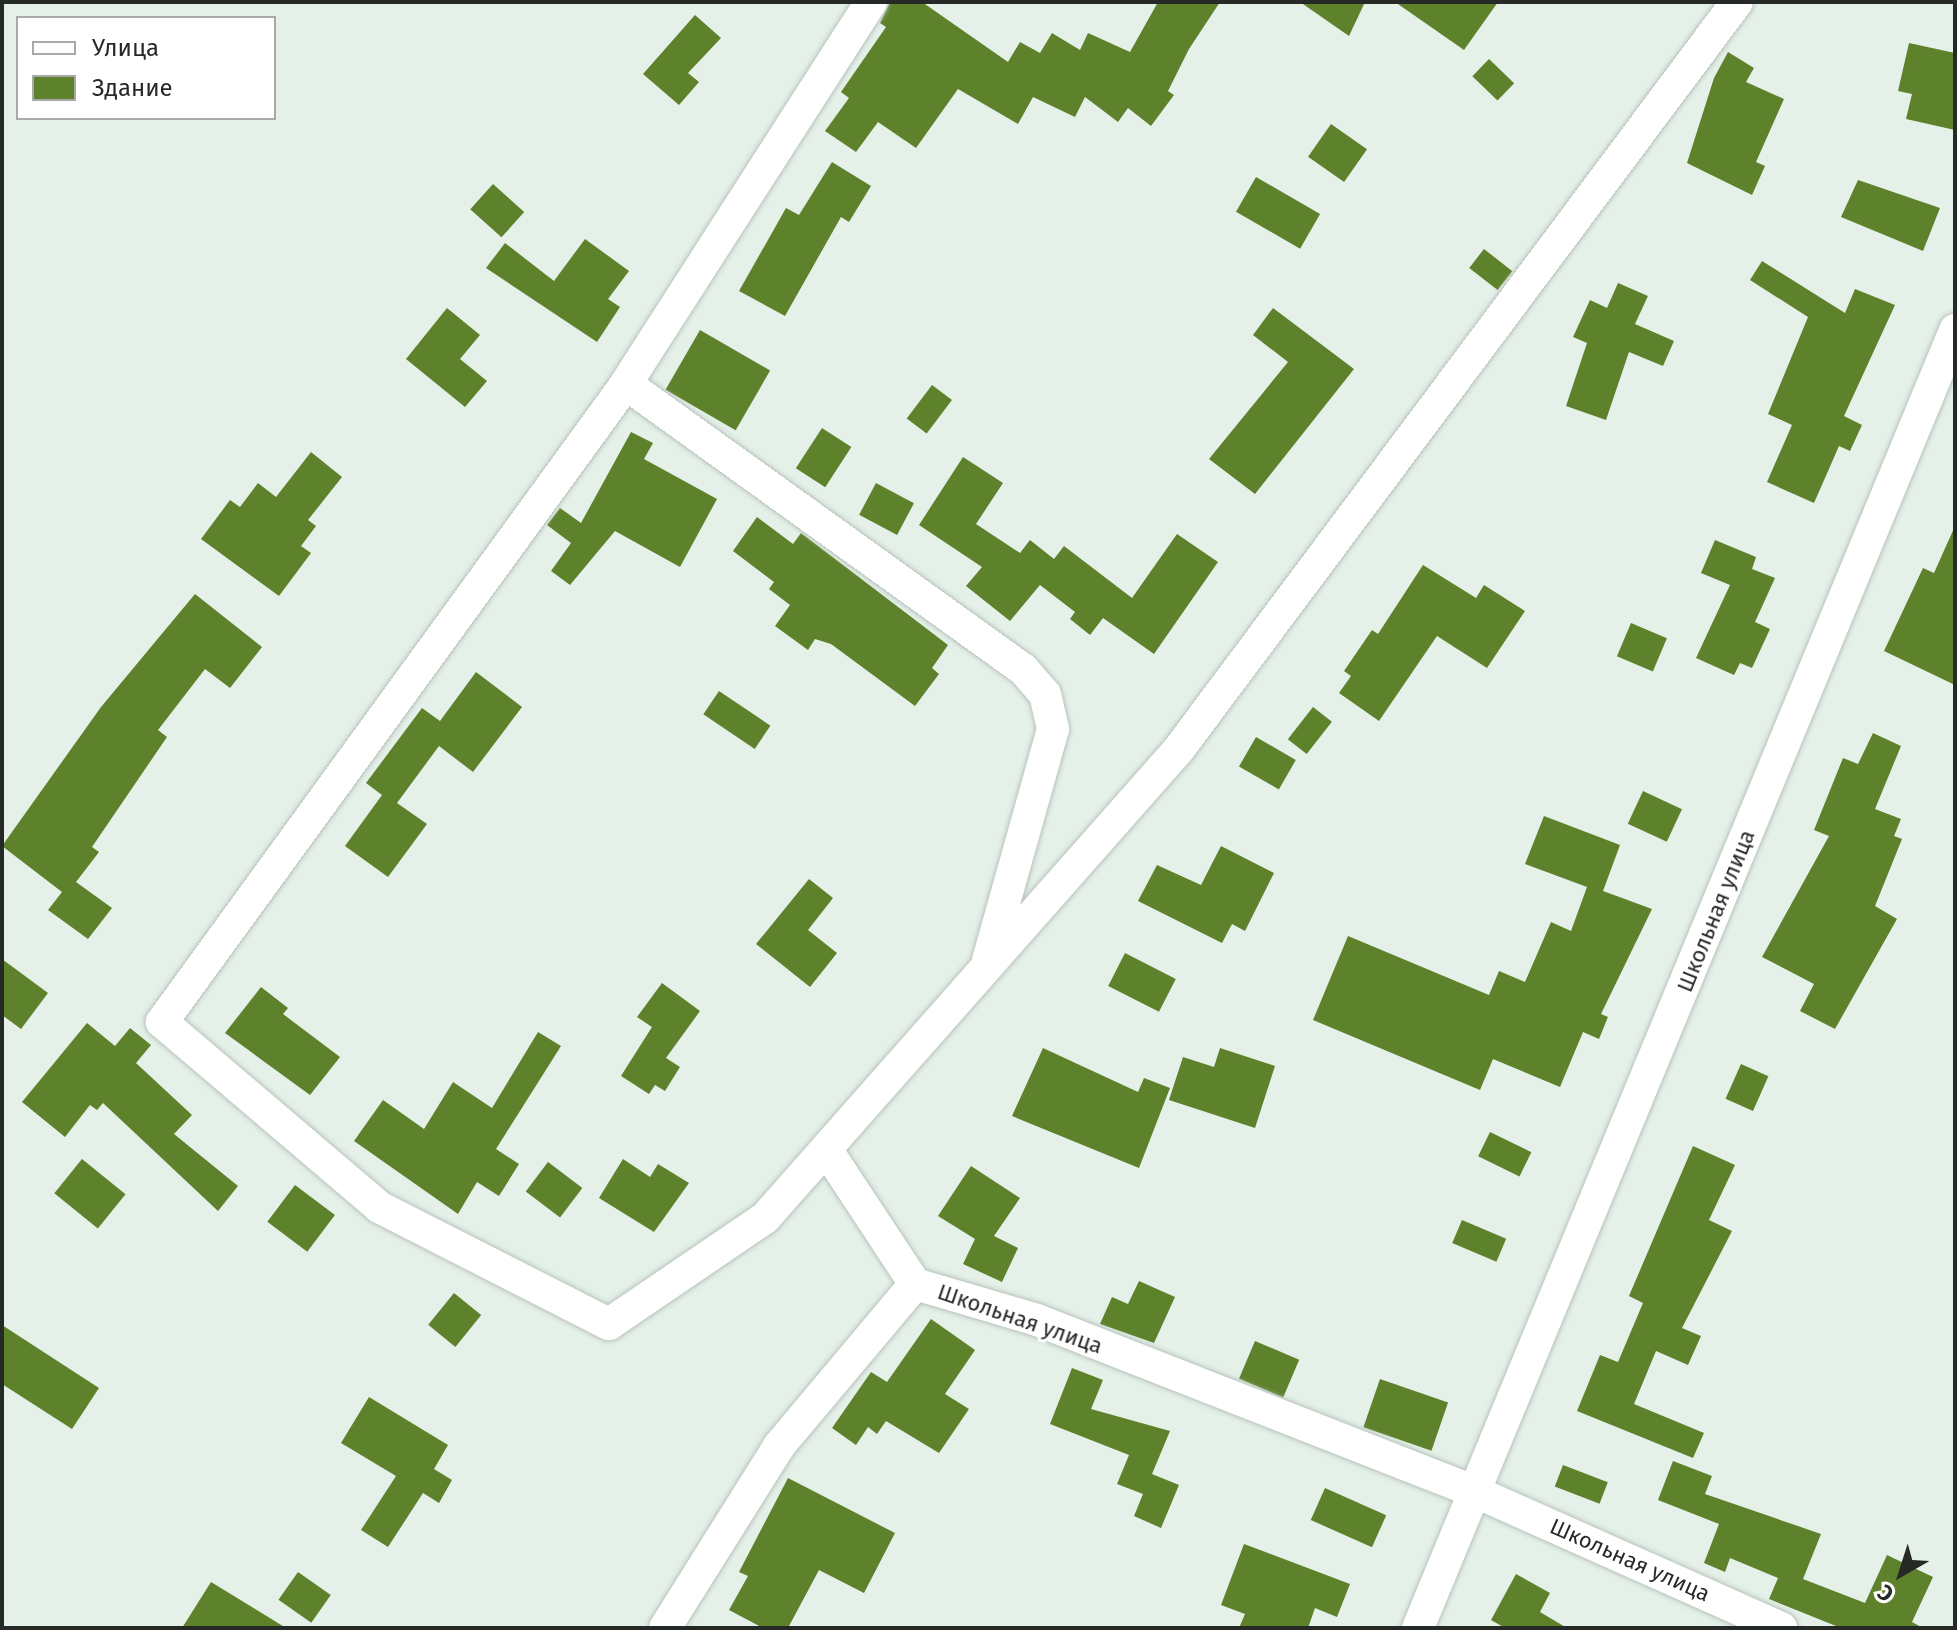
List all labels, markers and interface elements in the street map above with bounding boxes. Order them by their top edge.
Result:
legend [16,16,276,120]
text: Улица [92,34,159,62]
text: Здание [92,74,173,102]
street label: Школьная улица [1671,826,1761,996]
street label: Школьная улица [934,1278,1106,1360]
street label: Школьная улица [1546,1513,1714,1607]
north arrow [1861,1534,1941,1614]
text: С [1872,1579,1899,1608]

